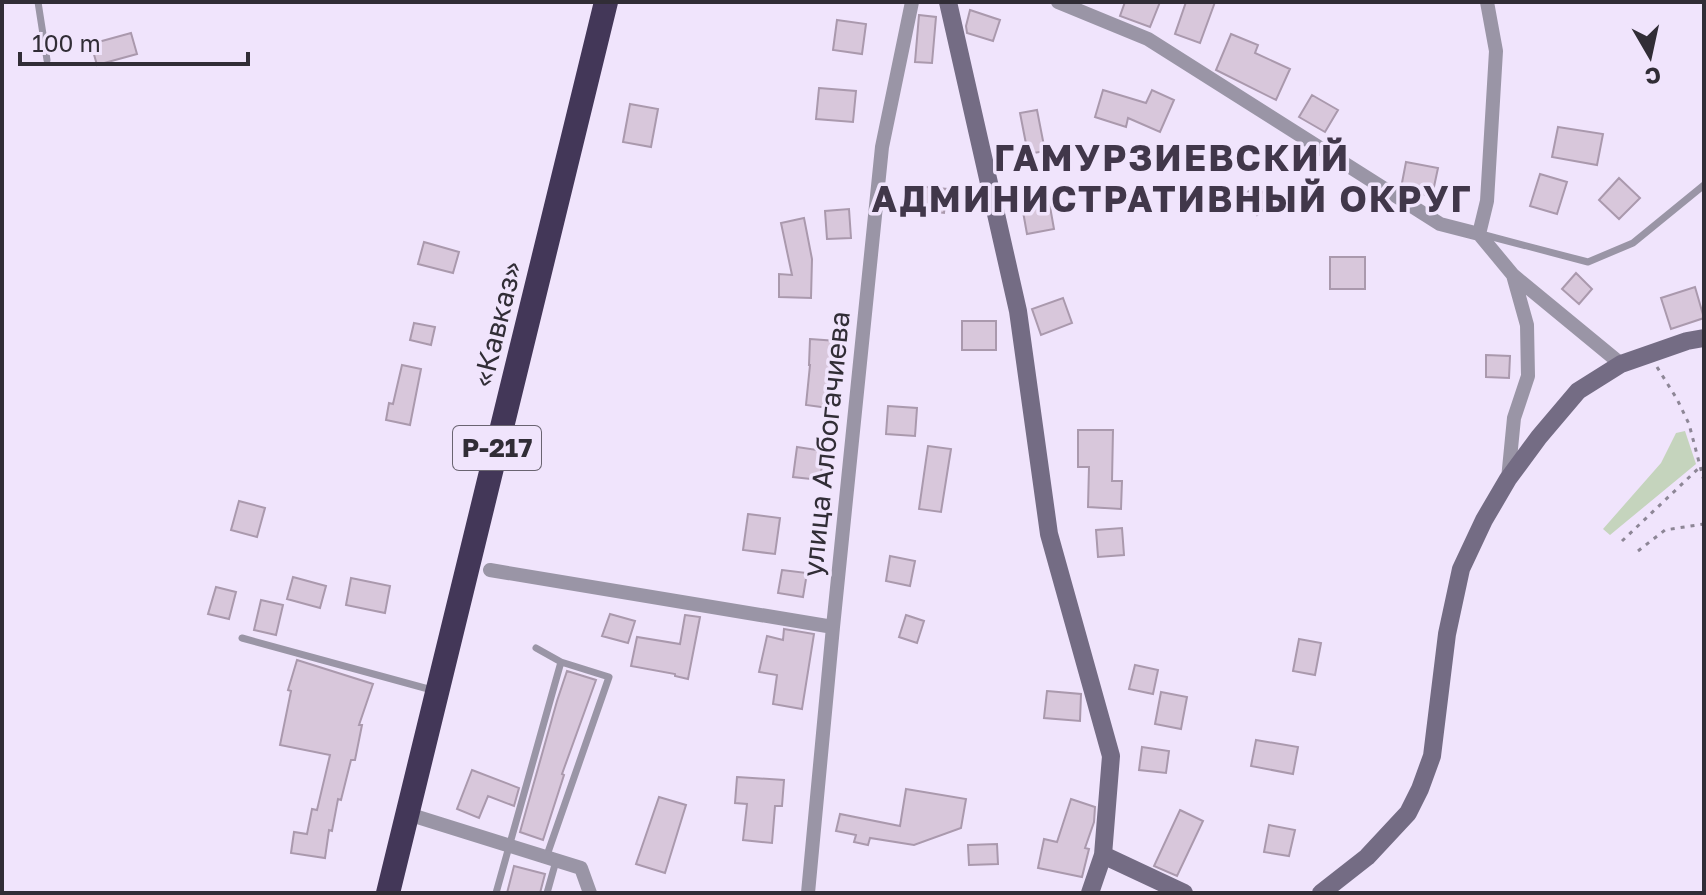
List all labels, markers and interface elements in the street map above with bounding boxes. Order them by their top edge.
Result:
scale bar [20,16,248,66]
north arrow [1610,16,1690,96]
text: 100 m [32,28,101,57]
text: С [1643,62,1663,91]
district label: ГАМУРЗИЕВСКИЙ АДМИНИСТРАТИВНЫЙ ОКРУГ [871,136,1473,220]
street label: «Кавказ» [465,258,528,390]
street label: улица Албогачиева [795,310,856,578]
road number: Р-217 [453,426,541,470]

